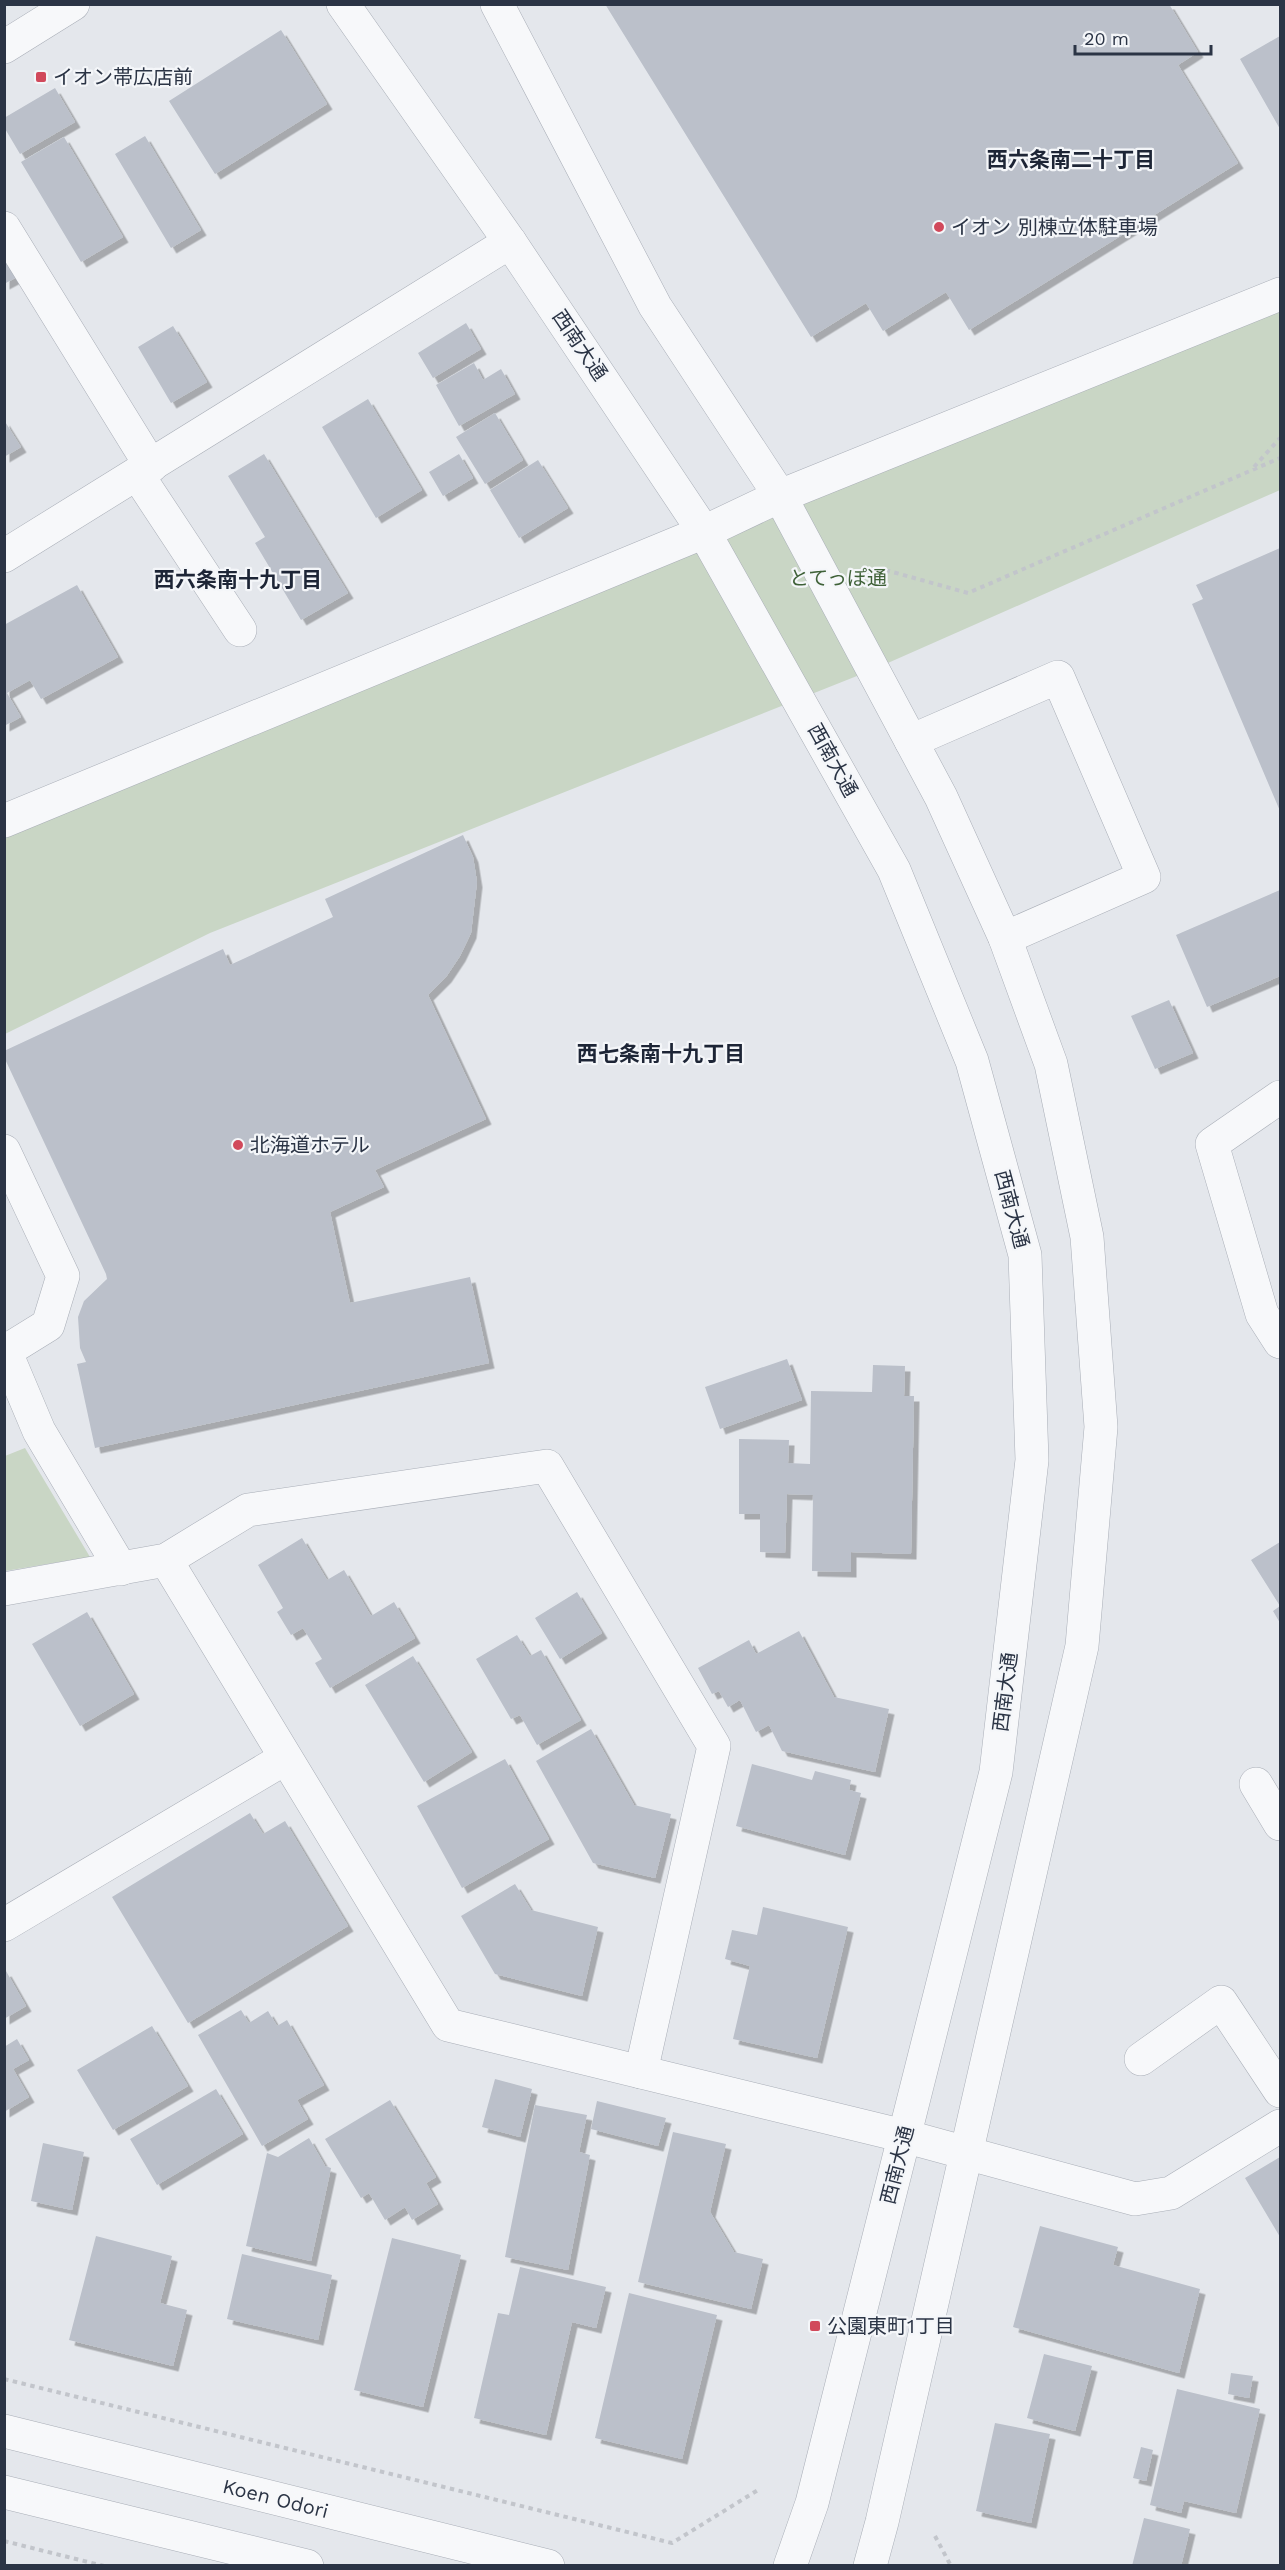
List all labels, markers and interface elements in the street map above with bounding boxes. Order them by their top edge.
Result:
scale bar [1075,18,1212,56]
text: 20 m [1084,28,1129,49]
place label: イオン帯広店前 [53,65,193,89]
marker: イオン帯広店前 [34,70,48,84]
district label: 西六条南二十丁目 [987,147,1155,172]
place label: イオン 別棟立体駐車場 [951,215,1158,239]
marker: イオン 別棟立体駐車場 [932,220,946,234]
street label: 西南大通 [548,305,612,385]
park label: とてっぽ通 [789,566,887,590]
district label: 西六条南十九丁目 [154,567,322,592]
street label: 西南大通 [803,719,863,801]
district label: 西七条南十九丁目 [577,1041,745,1066]
place label: 北海道ホテル [250,1133,370,1157]
marker: 北海道ホテル [231,1138,245,1152]
street label: 西南大通 [990,1167,1034,1251]
street label: 西南大通 [988,1651,1022,1733]
street label: 西南大通 [876,2123,918,2207]
place label: 公園東町1丁目 [827,2314,955,2338]
marker: 公園東町1丁目 [808,2319,822,2333]
street label: Koen Odori [220,2474,331,2523]

